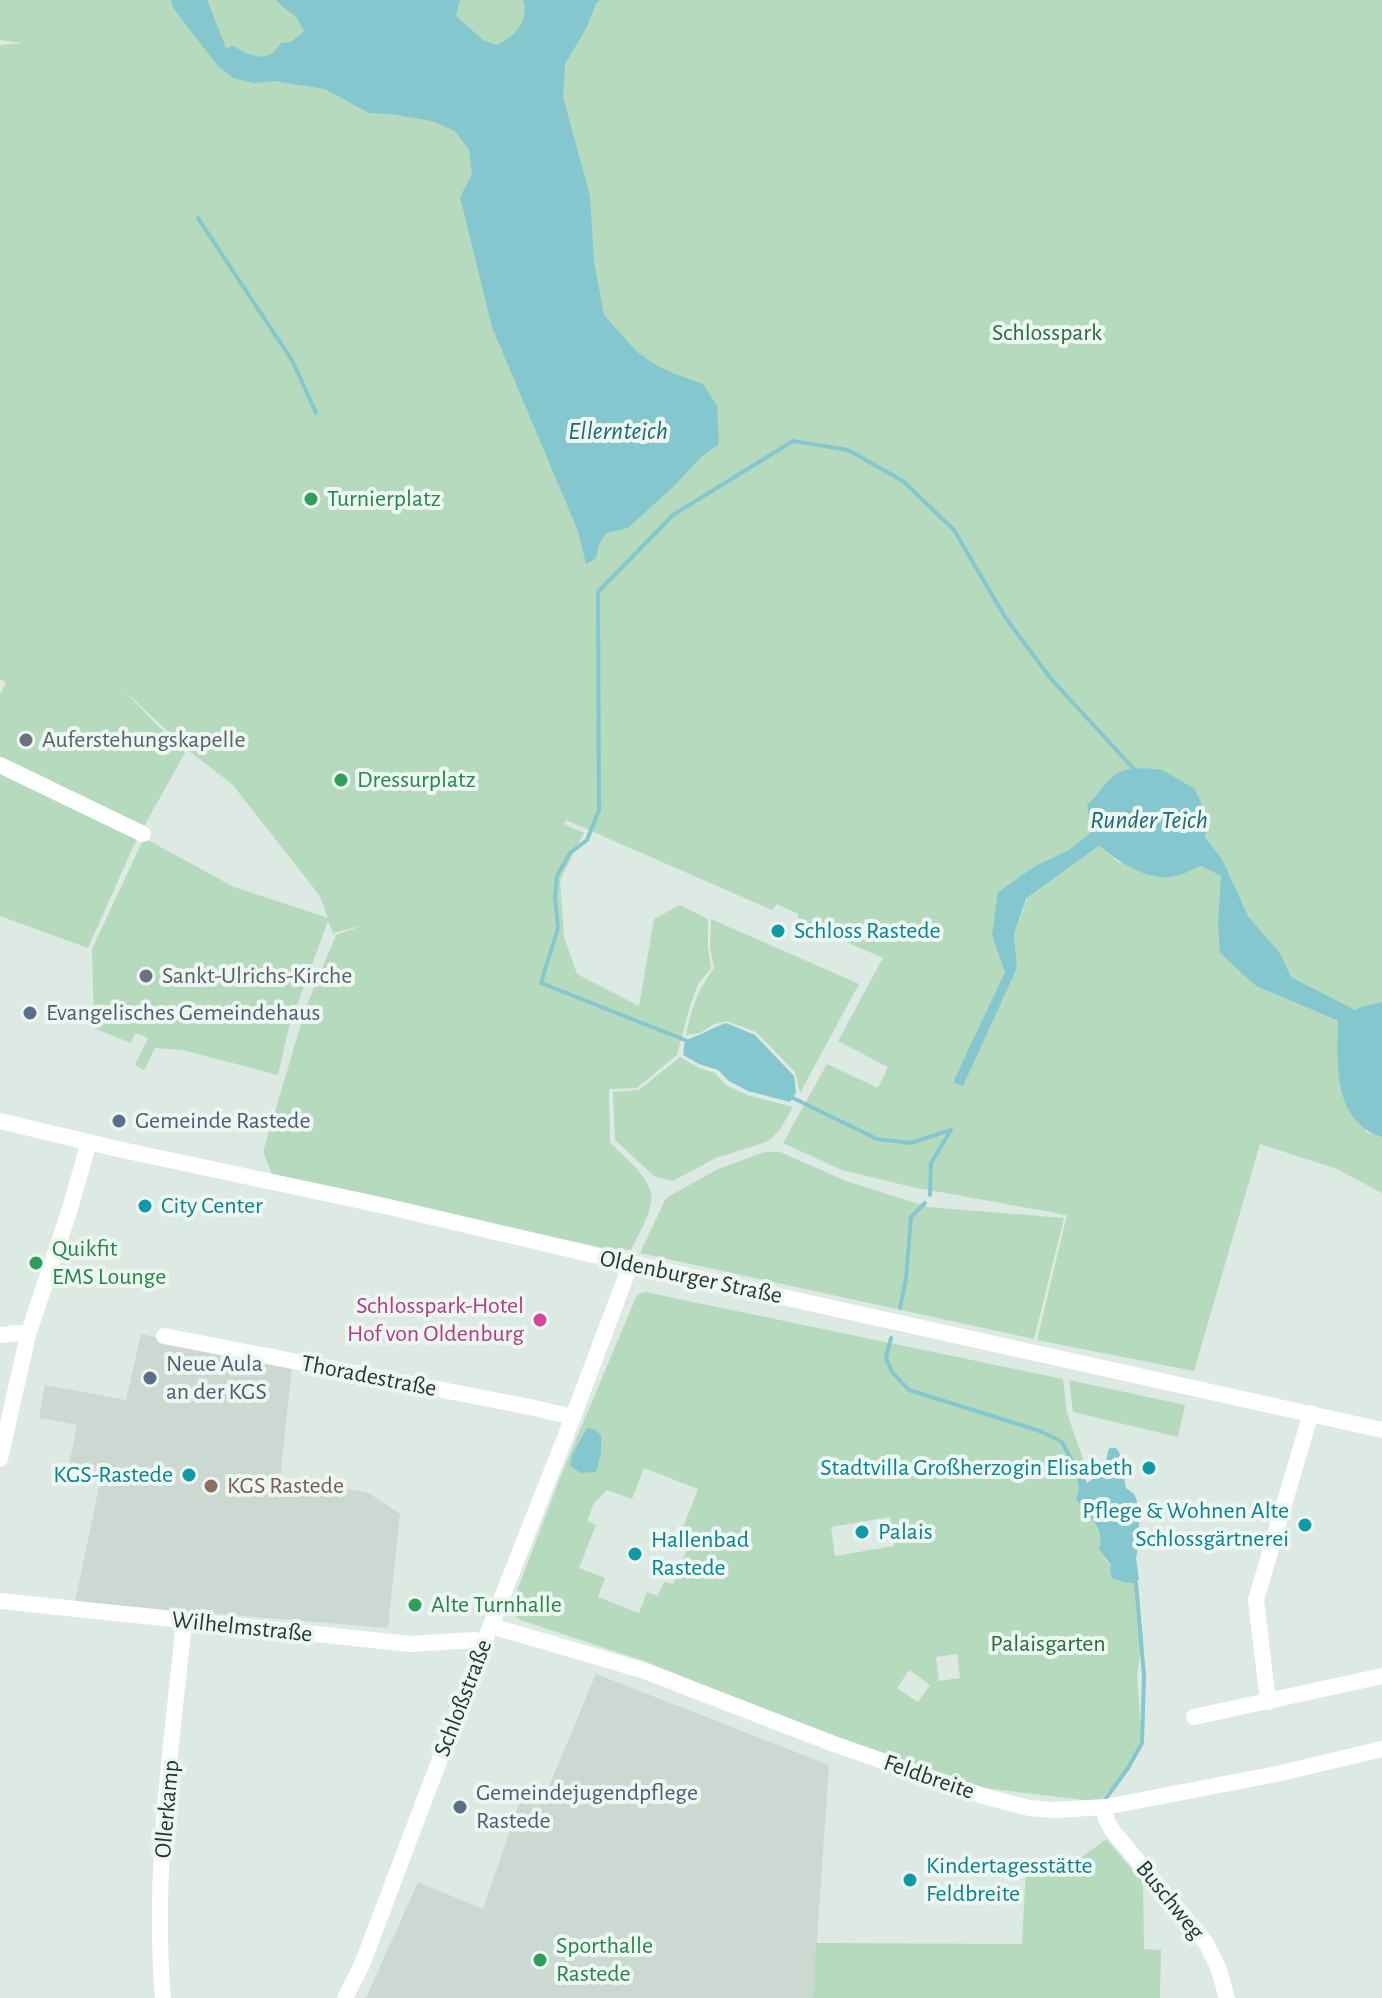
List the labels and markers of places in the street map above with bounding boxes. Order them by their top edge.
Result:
place label: Turnierplatz [327,485,441,513]
marker: Turnierplatz [302,490,320,508]
place label: Auferstehungskapelle [42,726,245,754]
marker: Auferstehungskapelle [17,731,35,749]
place label: Dressurplatz [357,766,476,794]
marker: Dressurplatz [332,771,350,789]
place label: Schloss Rastede [794,917,941,945]
marker: Schloss Rastede [769,922,787,940]
place label: Sankt-Ulrichs-Kirche [162,962,352,990]
marker: Sankt-Ulrichs-Kirche [137,967,155,985]
place label: Evangelisches Gemeindehaus [46,999,320,1027]
marker: Evangelisches Gemeindehaus [21,1004,39,1022]
place label: Gemeinde Rastede [135,1107,311,1135]
marker: Gemeinde Rastede [110,1112,128,1130]
place label: City Center [161,1192,263,1220]
marker: City Center [136,1197,154,1215]
place label: Quikfit EMS Lounge [52,1235,166,1291]
marker: Quikfit EMS Lounge [27,1254,45,1272]
place label: Schlosspark-Hotel Hof von Oldenburg [347,1292,524,1348]
marker: Schlosspark-Hotel Hof von Oldenburg [531,1311,549,1329]
place label: Neue Aula an der KGS [166,1350,267,1406]
marker: Neue Aula an der KGS [141,1369,159,1387]
place label: Stadtvilla Großherzogin Elisabeth [820,1454,1133,1482]
marker: Stadtvilla Großherzogin Elisabeth [1140,1459,1158,1477]
place label: KGS-Rastede [53,1461,173,1489]
marker: KGS-Rastede [180,1466,198,1484]
place label: KGS Rastede [227,1472,344,1500]
marker: KGS Rastede [202,1477,220,1495]
place label: Pflege & Wohnen Alte Schlossgärtnerei [1082,1497,1289,1553]
marker: Pflege & Wohnen Alte Schlossgärtnerei [1296,1516,1314,1534]
place label: Palais [878,1518,933,1546]
marker: Palais [853,1523,871,1541]
place label: Hallenbad Rastede [651,1526,749,1582]
marker: Hallenbad Rastede [626,1545,644,1563]
place label: Alte Turnhalle [431,1591,562,1619]
marker: Alte Turnhalle [406,1596,424,1614]
place label: Gemeindejugendpflege Rastede [476,1779,698,1835]
marker: Gemeindejugendpflege Rastede [451,1798,469,1816]
place label: Kindertagesstätte Feldbreite [926,1852,1093,1908]
marker: Kindertagesstätte Feldbreite [901,1871,919,1889]
place label: Sporthalle Rastede [556,1932,653,1988]
marker: Sporthalle Rastede [531,1951,549,1969]

